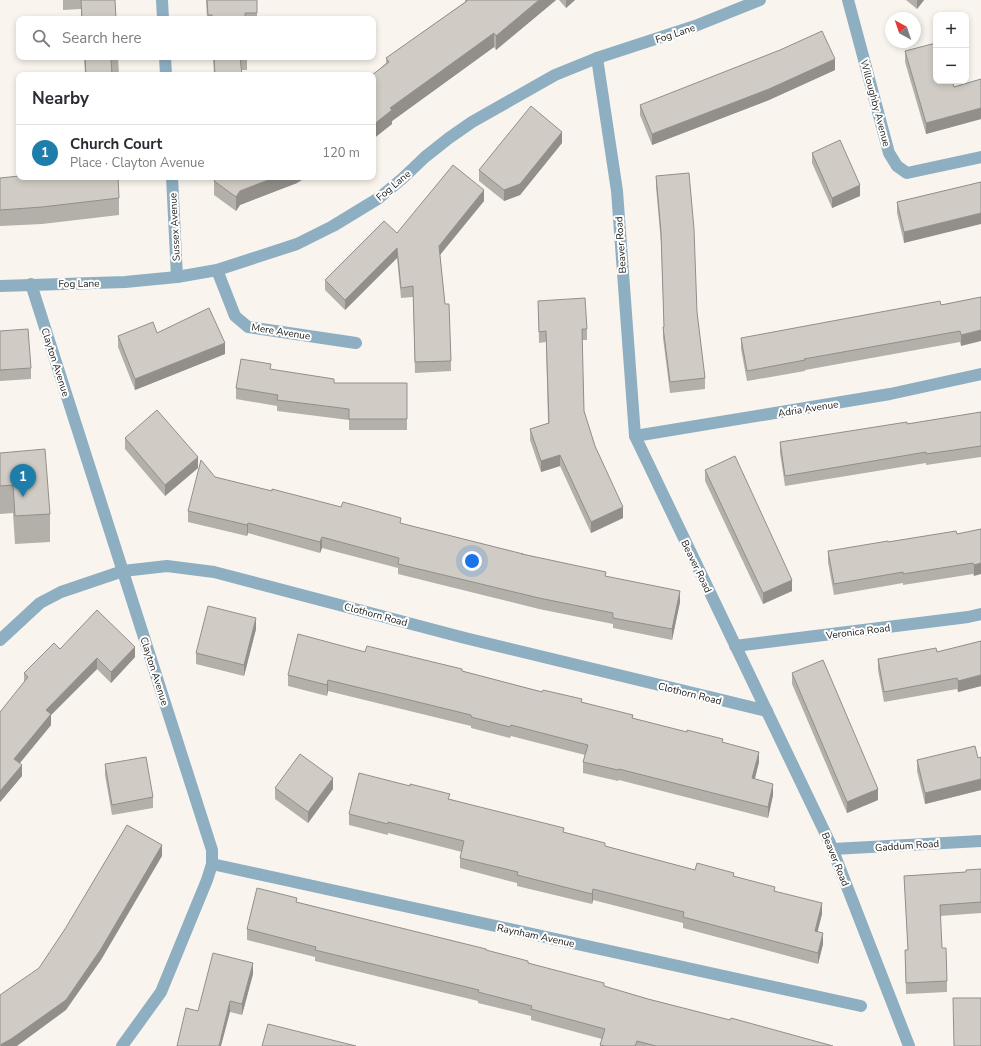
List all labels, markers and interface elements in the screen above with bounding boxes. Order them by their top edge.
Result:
north arrow [885,12,921,48]
map controls [933,12,969,84]
button: + [933,12,969,48]
search box [16,16,376,60]
street label: Fog Lane [654,21,697,47]
icon: search [30,27,52,49]
text: Search here [62,28,142,48]
button: − [933,48,969,84]
street label: Willoughby Avenue [857,58,893,148]
text: Nearby [32,87,89,110]
text: Church Court [70,134,162,154]
text: 1 [41,144,49,162]
text: 120 m [322,144,360,162]
text: Place · Clayton Avenue [70,154,204,172]
street label: Fog Lane [373,167,414,204]
street label: Sussex Avenue [166,192,184,262]
street label: Beaver Road [612,216,630,274]
street label: Fog Lane [58,277,100,291]
street label: Mere Avenue [250,320,311,344]
street label: Clayton Avenue [37,326,73,398]
street label: Adria Avenue [777,397,839,421]
pin: 1 [10,464,36,497]
street label: Beaver Road [677,538,715,595]
your location [462,551,482,571]
street label: Clothorn Road [343,600,409,630]
street label: Veronica Road [824,621,891,643]
street label: Clayton Avenue [136,635,172,707]
street label: Clothorn Road [657,679,723,709]
street label: Beaver Road [818,830,852,889]
street label: Gaddum Road [875,837,940,855]
street label: Raynham Avenue [496,921,576,951]

